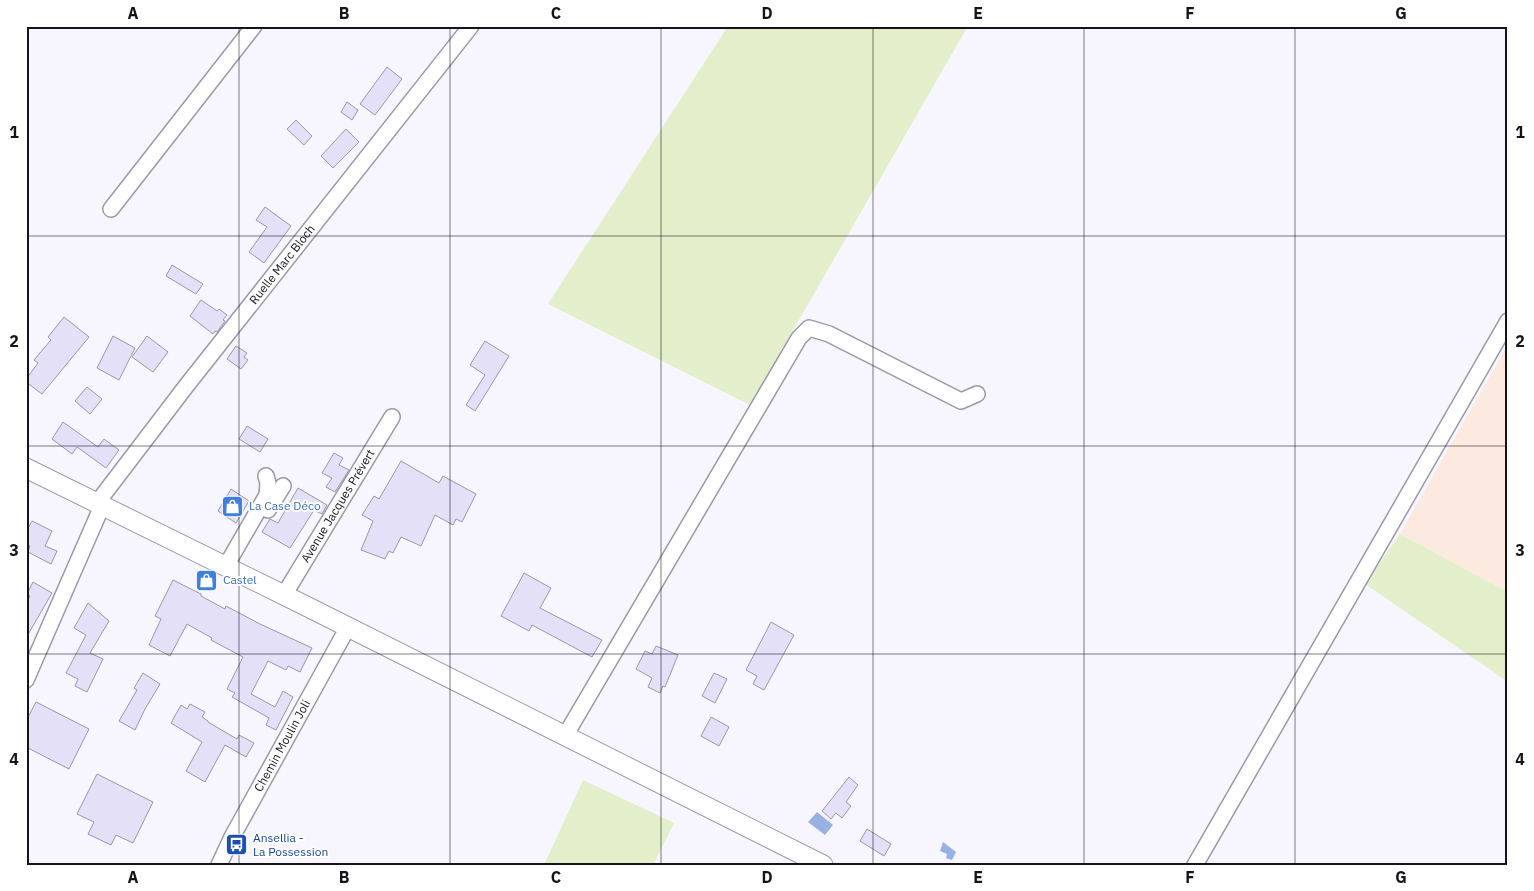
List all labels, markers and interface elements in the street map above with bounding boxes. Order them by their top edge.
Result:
text: A [128,3,139,23]
text: B [339,3,350,23]
text: C [551,3,561,23]
text: D [761,3,773,23]
text: E [973,3,983,23]
text: F [1185,3,1195,23]
text: G [1395,3,1407,23]
text: 1 [9,122,19,142]
text: 1 [1515,122,1525,142]
street label: Ruelle Marc Bloch [246,221,318,307]
text: 2 [9,331,19,351]
text: 2 [1515,331,1525,351]
street label: Avenue Jacques Prévert [297,447,378,565]
shop icon: La Case Déco [221,494,245,518]
place label: La Case Déco [249,498,321,513]
text: 3 [9,540,19,560]
text: 3 [1515,540,1525,560]
shop icon: Castel [195,568,219,592]
place label: Castel [223,572,257,587]
street label: Chemin Moulin Joli [251,697,313,794]
text: 4 [9,749,19,769]
text: 4 [1515,749,1525,769]
place label: Ansellia - La Possession [253,830,328,859]
bus stop icon: Ansellia - La Possession [225,833,249,857]
text: A [128,867,139,887]
text: B [339,867,350,887]
text: C [551,867,561,887]
text: D [761,867,773,887]
text: E [973,867,983,887]
text: F [1185,867,1195,887]
text: G [1395,867,1407,887]

